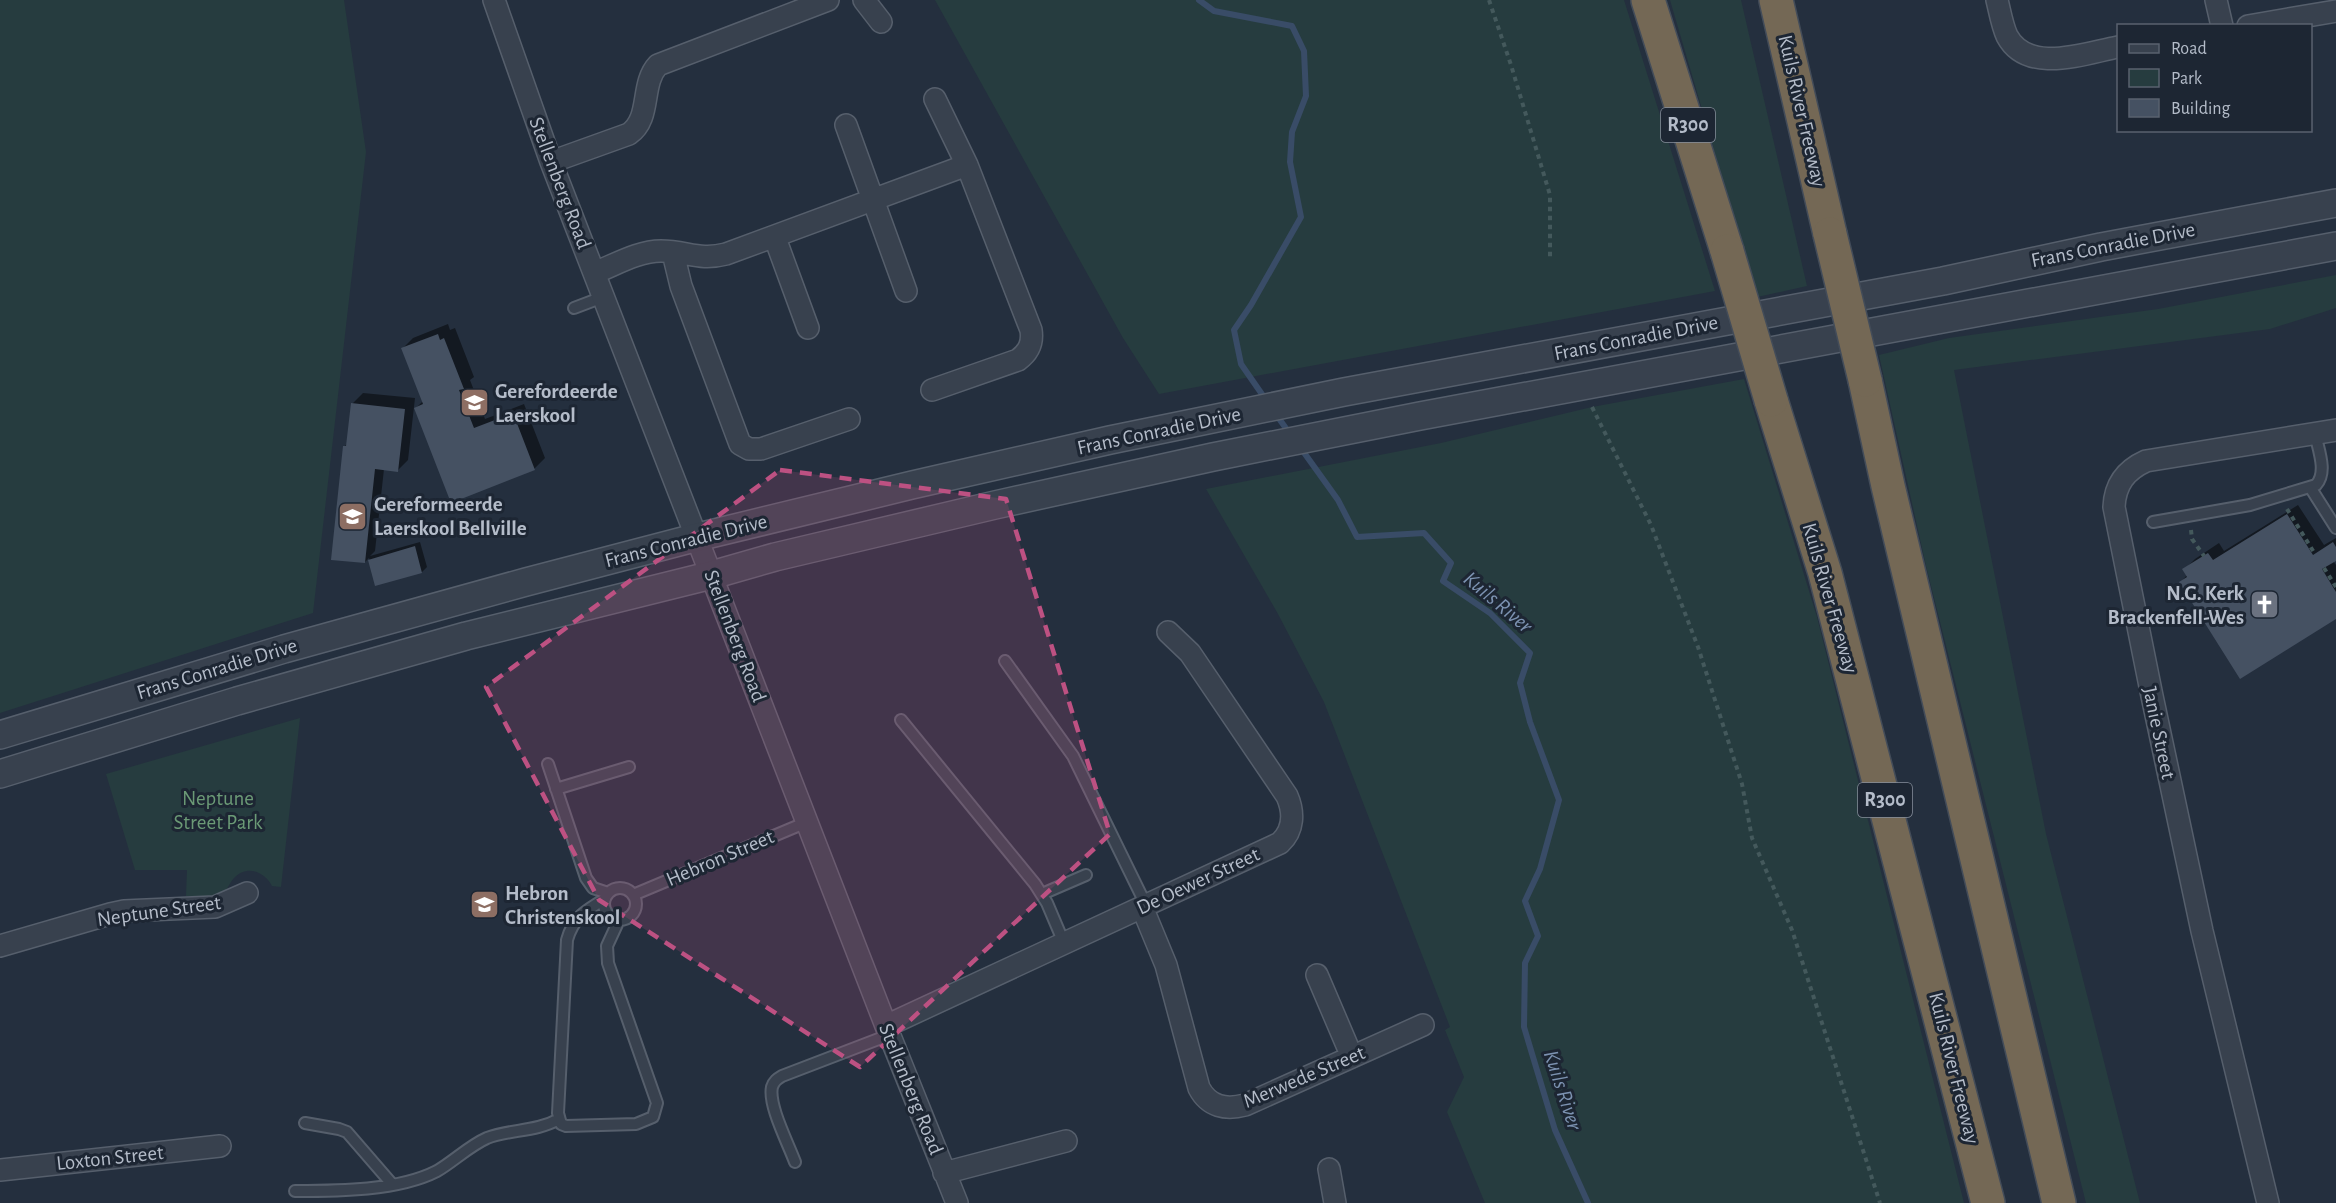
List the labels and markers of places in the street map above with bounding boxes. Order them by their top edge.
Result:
place label: Gerefordeerde Laerskool [495,381,618,426]
school or university icon: Gerefordeerde Laerskool [458,387,490,419]
place label: Gereformeerde Laerskool Bellville [374,494,527,539]
school or university icon: Gereformeerde Laerskool Bellville [337,500,369,532]
place label: N.G. Kerk Brackenfell-Wes [2107,583,2245,628]
church icon: N.G. Kerk Brackenfell-Wes [2249,589,2281,621]
place label: Hebron Christenskool [505,883,620,928]
school or university icon: Hebron Christenskool [468,889,500,921]

